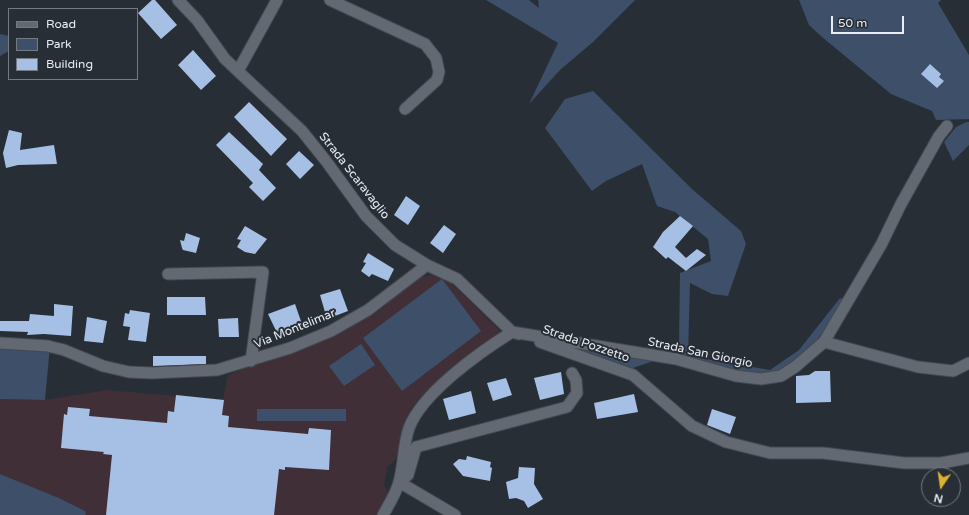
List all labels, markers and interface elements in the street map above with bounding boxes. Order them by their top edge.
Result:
legend [8,8,138,80]
scale bar [833,8,906,34]
text: 50 m [838,16,867,30]
text: Road [46,17,76,31]
text: Park [46,37,72,51]
text: Building [46,57,93,71]
street label: Strada Scaravaglio [316,130,392,222]
street label: Via Montelimar [252,306,338,352]
street label: Strada Pozzetto [541,322,631,366]
street label: Strada San Giorgio [646,335,754,371]
north arrow [921,467,961,507]
text: N [933,491,944,506]

